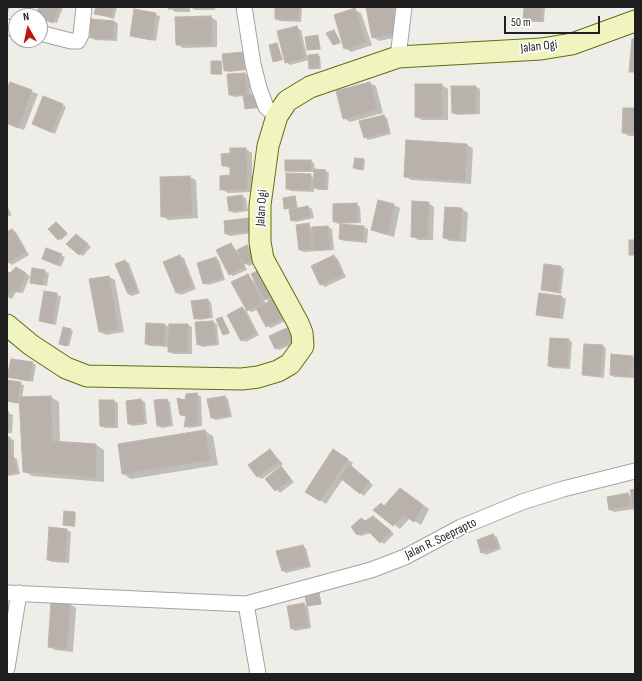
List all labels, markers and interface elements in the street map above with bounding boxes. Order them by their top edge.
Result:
north arrow [8,8,48,48]
scale bar [506,8,602,34]
text: N [22,10,30,24]
text: 50 m [511,15,531,30]
street label: Jalan Ogi [520,37,558,57]
street label: Jalan Ogi [253,189,271,227]
street label: Jalan R. Soeprapto [403,515,479,563]

